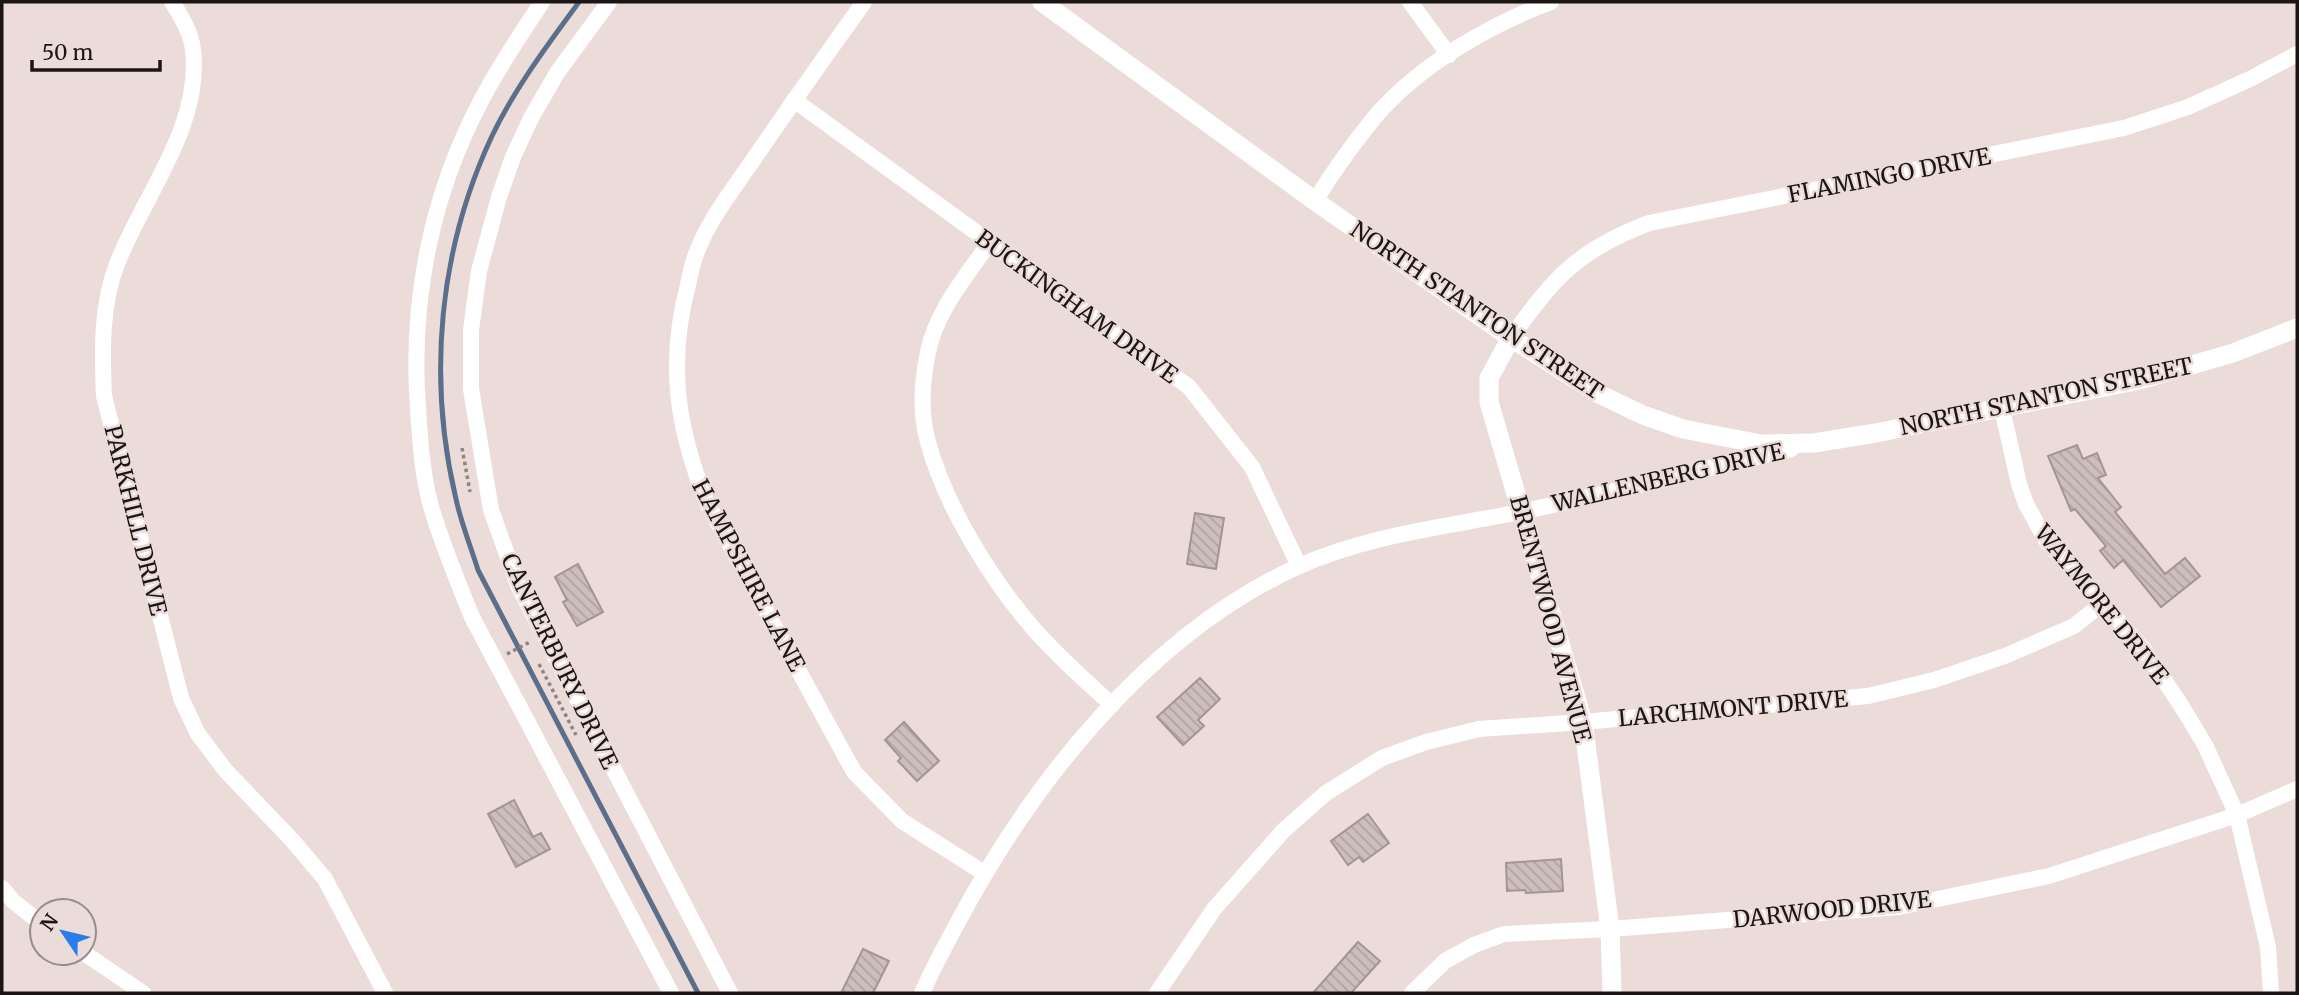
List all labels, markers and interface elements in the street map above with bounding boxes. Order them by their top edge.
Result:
scale bar [32,28,159,72]
text: 50 m [42,39,93,66]
street label: FLAMINGO DRIVE [1785,141,1993,209]
street label: NORTH STANTON STREET [1345,214,1609,406]
street label: BUCKINGHAM DRIVE [970,223,1184,389]
street label: NORTH STANTON STREET [1897,351,2195,441]
street label: PARKHILL DRIVE [98,422,174,618]
street label: WALLENBERG DRIVE [1548,436,1787,518]
street label: HAMPSHIRE LANE [686,474,812,676]
street label: BRENTWOOD AVENUE [1504,492,1598,746]
street label: WAYMORE DRIVE [2028,518,2176,690]
street label: CANTERBURY DRIVE [495,548,625,774]
street label: LARCHMONT DRIVE [1617,683,1850,732]
street label: DARWOOD DRIVE [1731,884,1933,934]
north arrow [28,897,98,967]
text: N [35,909,63,935]

